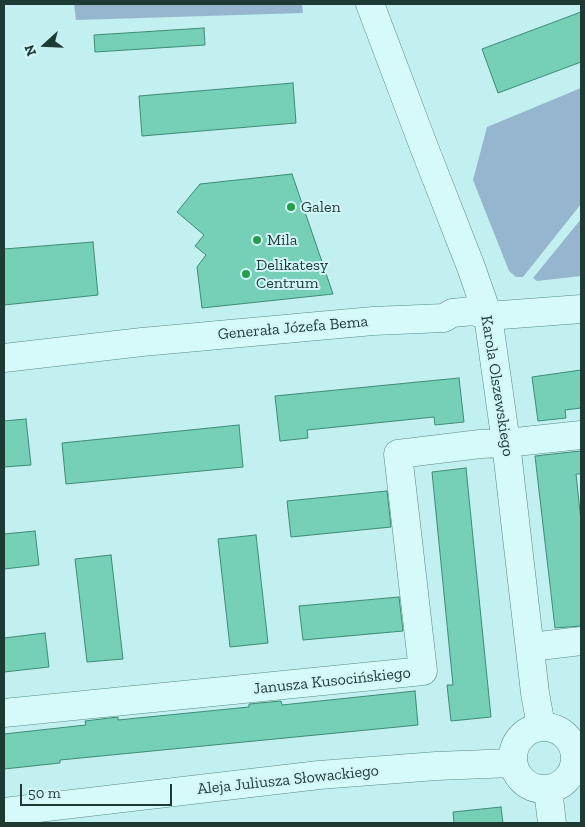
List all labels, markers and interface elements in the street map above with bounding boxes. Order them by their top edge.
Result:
north arrow [20,20,70,70]
text: N [21,42,40,58]
place label: Galen [301,197,341,217]
marker: Galen [285,201,297,213]
place label: Mila [267,230,298,250]
marker: Mila [251,234,263,246]
place label: Delikatesy Centrum [256,255,328,293]
marker: Delikatesy Centrum [240,268,252,280]
street label: Generała Józefa Bema [217,312,369,344]
street label: Karola Olszewskiego [476,314,518,458]
street label: Janusza Kusocińskiego [252,663,412,699]
street label: Aleja Juliusza Słowackiego [196,761,380,799]
scale bar [22,774,175,806]
text: 50 m [28,784,61,802]

